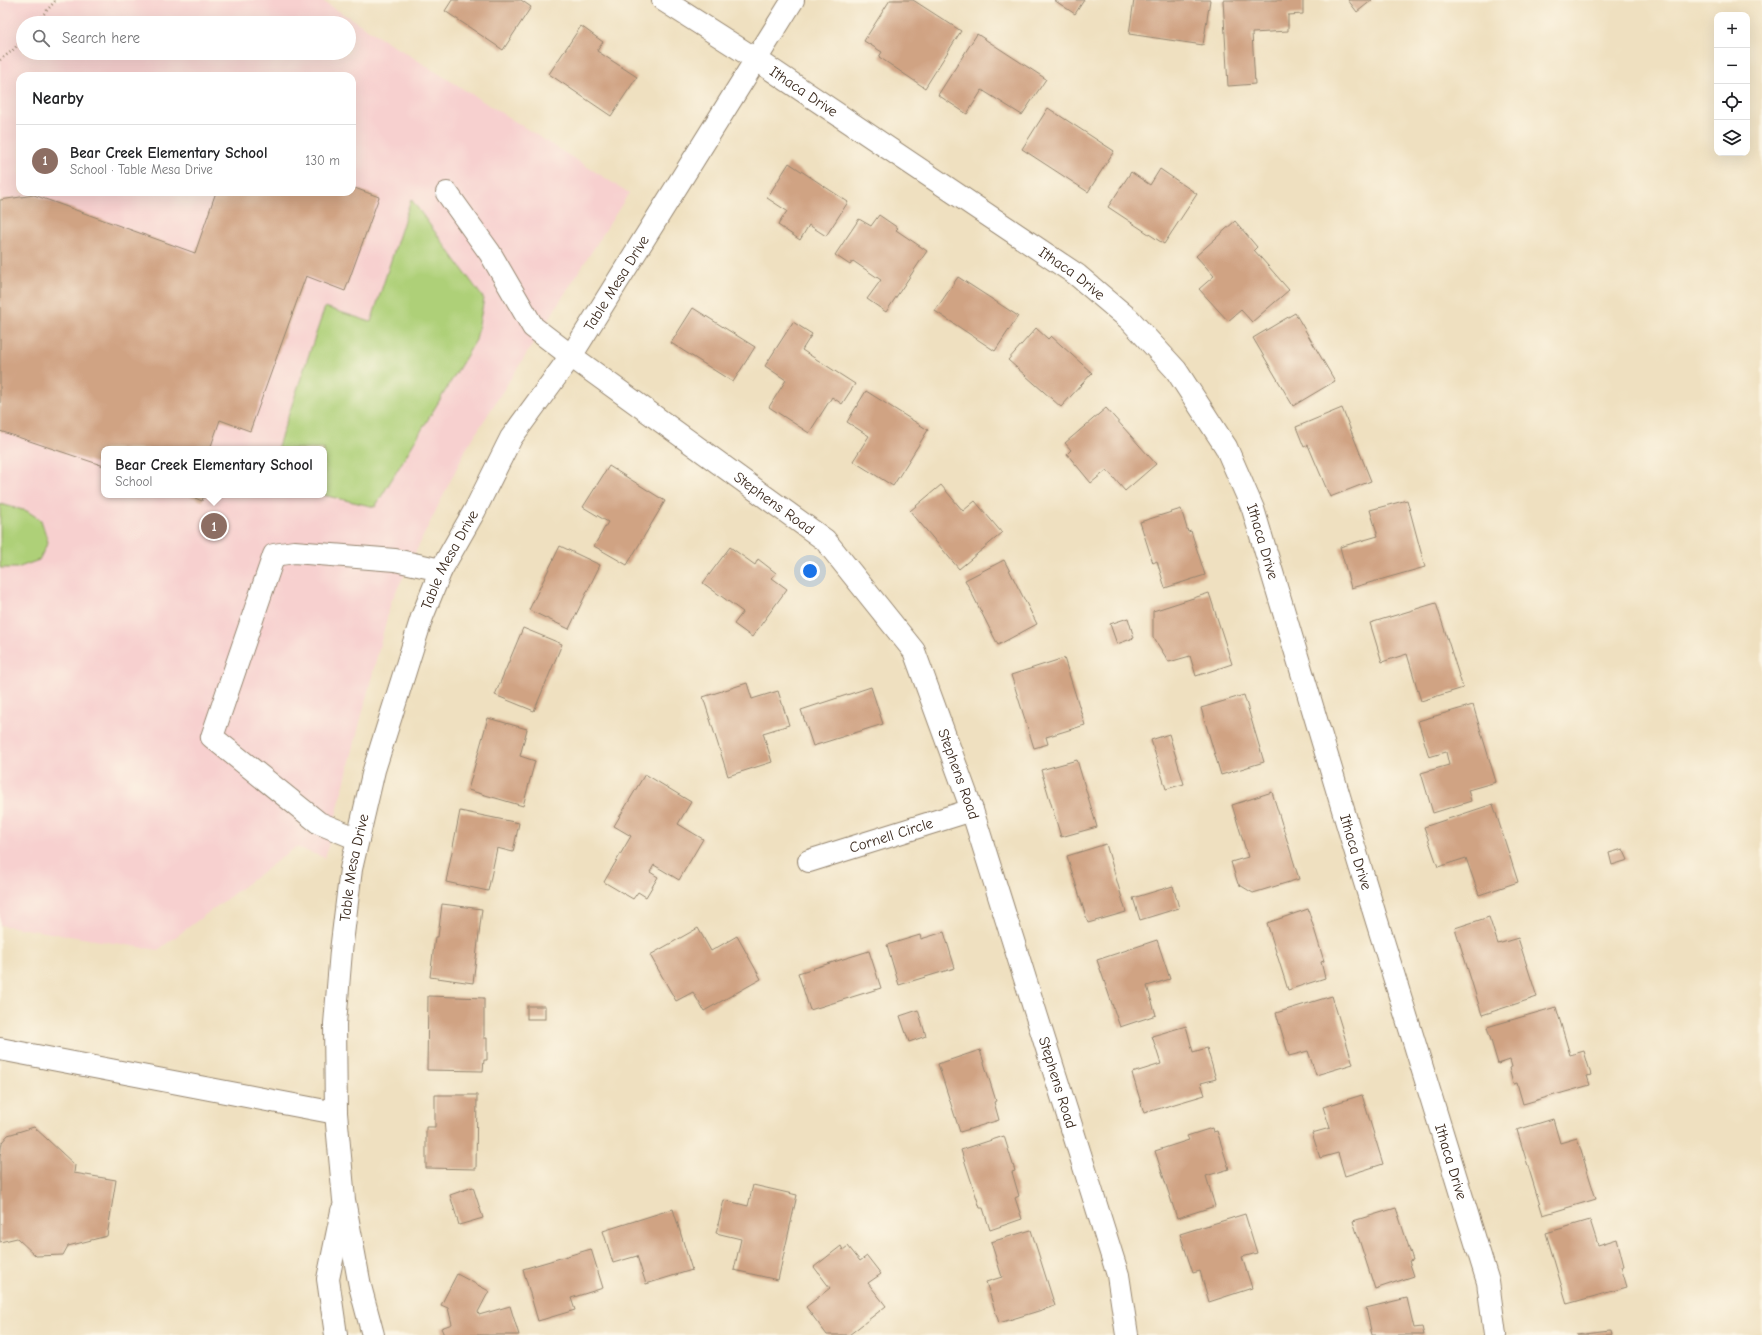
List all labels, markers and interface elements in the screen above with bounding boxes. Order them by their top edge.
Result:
map controls [1714,12,1750,156]
button: + [1714,12,1750,48]
search box [16,16,356,60]
icon: search [30,27,52,49]
text: Search here [62,29,140,47]
button: − [1714,48,1750,84]
street label: Ithaca Drive [766,62,842,121]
button: locate [1714,84,1750,120]
text: Nearby [32,89,83,108]
button: layers [1714,120,1750,156]
text: Bear Creek Elementary School [70,144,267,162]
text: 1 [42,153,48,168]
text: 130 m [305,153,340,168]
text: School · Table Mesa Drive [70,162,213,177]
street label: Table Mesa Drive [580,232,653,334]
street label: Ithaca Drive [1035,243,1109,304]
popup [101,446,327,498]
text: Bear Creek Elementary School [115,456,313,474]
street label: Stephens Road [730,468,818,538]
text: School [115,474,152,489]
street label: Ithaca Drive [1243,501,1283,582]
street label: Table Mesa Drive [417,506,482,612]
pin: 1 [201,511,227,541]
your location [800,561,820,581]
street label: Stephens Road [934,726,983,821]
street label: Table Mesa Drive [336,812,373,923]
street label: Ithaca Drive [1336,812,1376,893]
street label: Cornell Circle [847,814,936,857]
street label: Stephens Road [1035,1034,1080,1131]
street label: Ithaca Drive [1431,1122,1471,1202]

